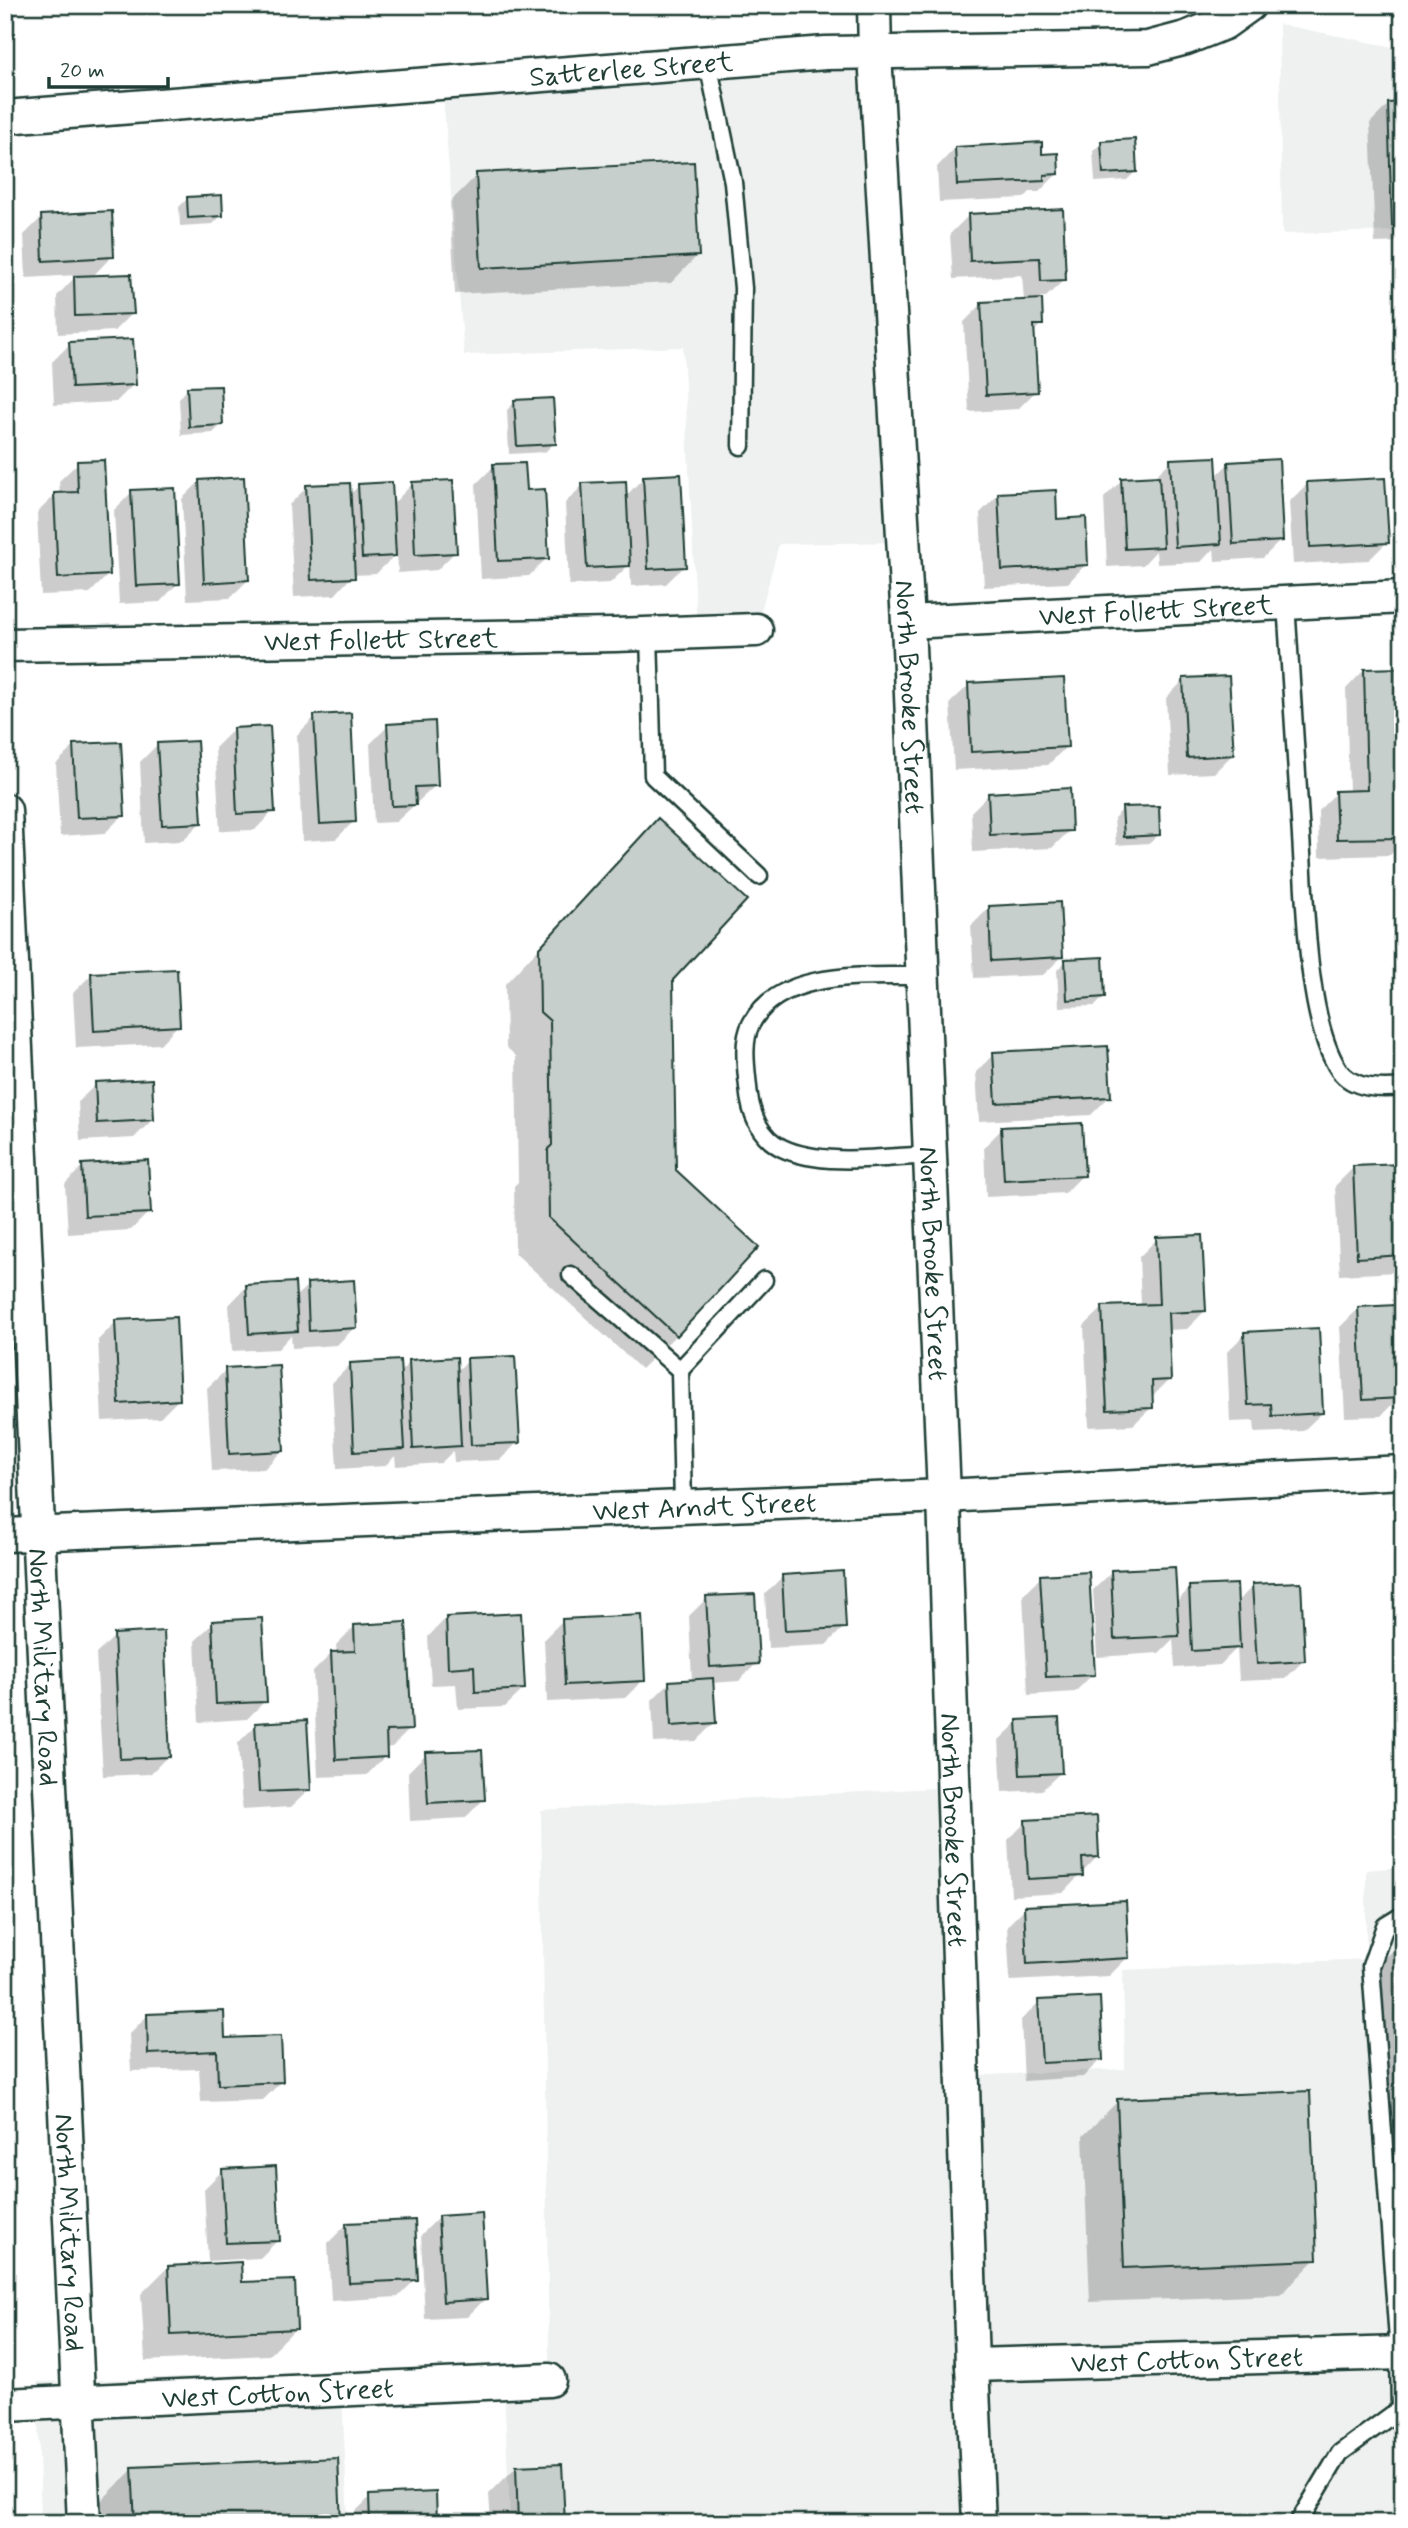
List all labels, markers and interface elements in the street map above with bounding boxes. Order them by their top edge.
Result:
street label: Satterlee Street [528,44,735,97]
scale bar [49,46,168,90]
text: 20 m [60,57,105,85]
street label: North Brooke Street [885,579,932,815]
street label: West Follett Street [1038,588,1274,636]
street label: West Follett Street [264,621,499,662]
street label: North Brooke Street [909,1146,955,1381]
street label: West Arndt Street [592,1485,817,1532]
street label: North Military Road [18,1547,66,1787]
street label: North Brooke Street [930,1712,975,1948]
street label: North Military Road [44,2113,92,2352]
street label: West Cotton Street [1070,2340,1304,2383]
street label: West Cotton Street [161,2371,395,2419]

